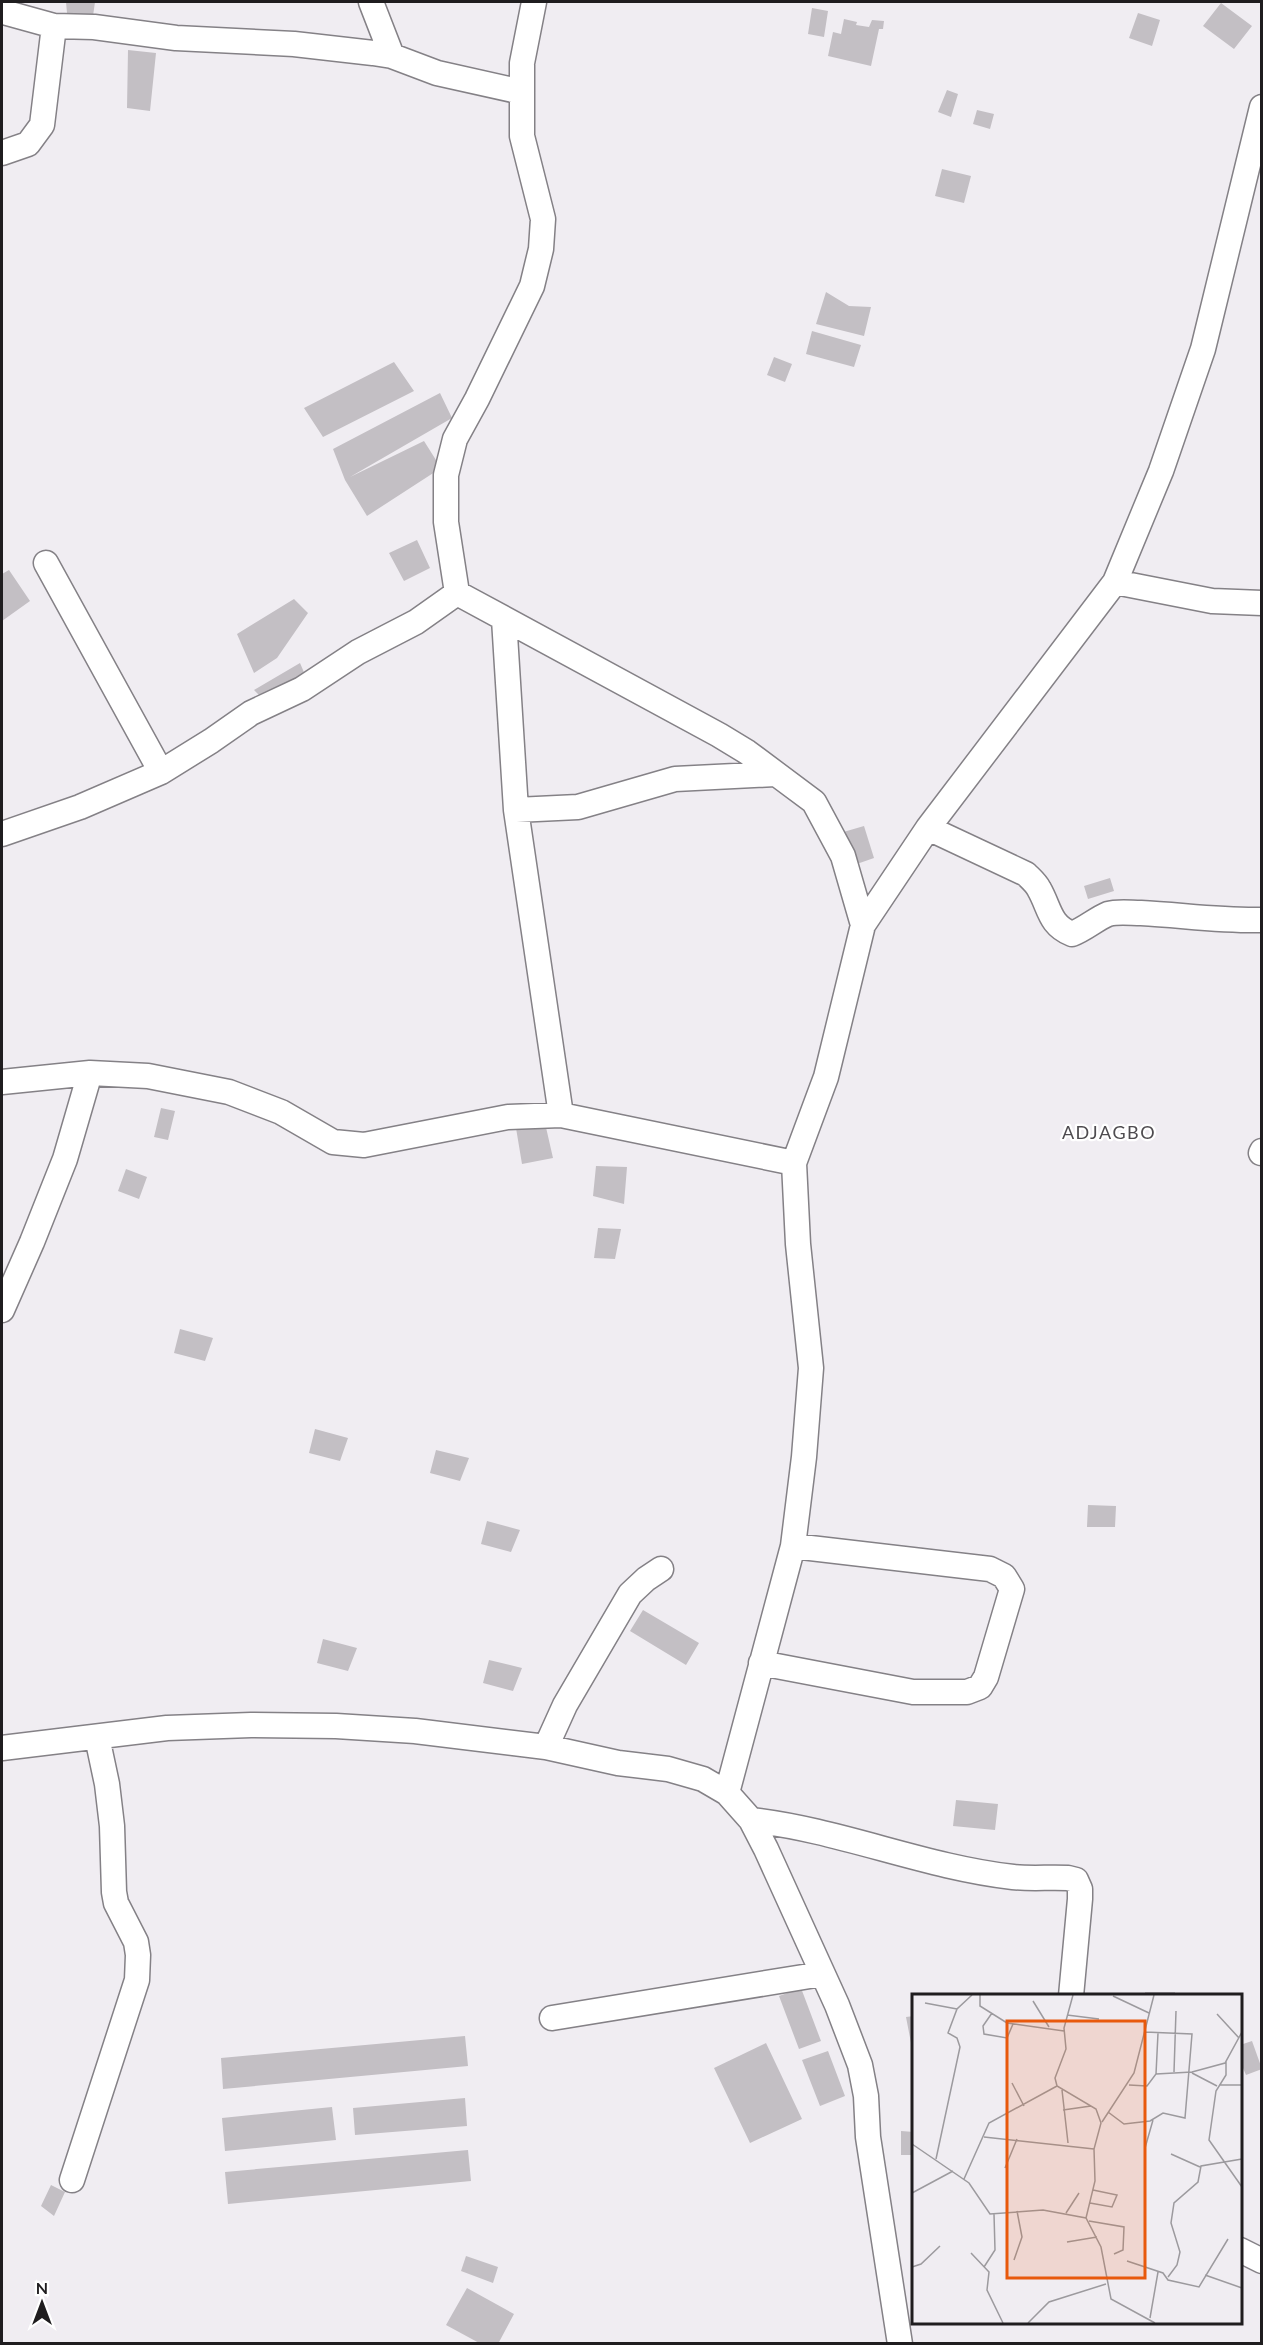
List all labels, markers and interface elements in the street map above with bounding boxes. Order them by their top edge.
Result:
district label: ADJAGBO [1062,1121,1156,1143]
inset map [912,1994,1242,2324]
north arrow [12,2273,72,2333]
text: N [36,2278,48,2297]

